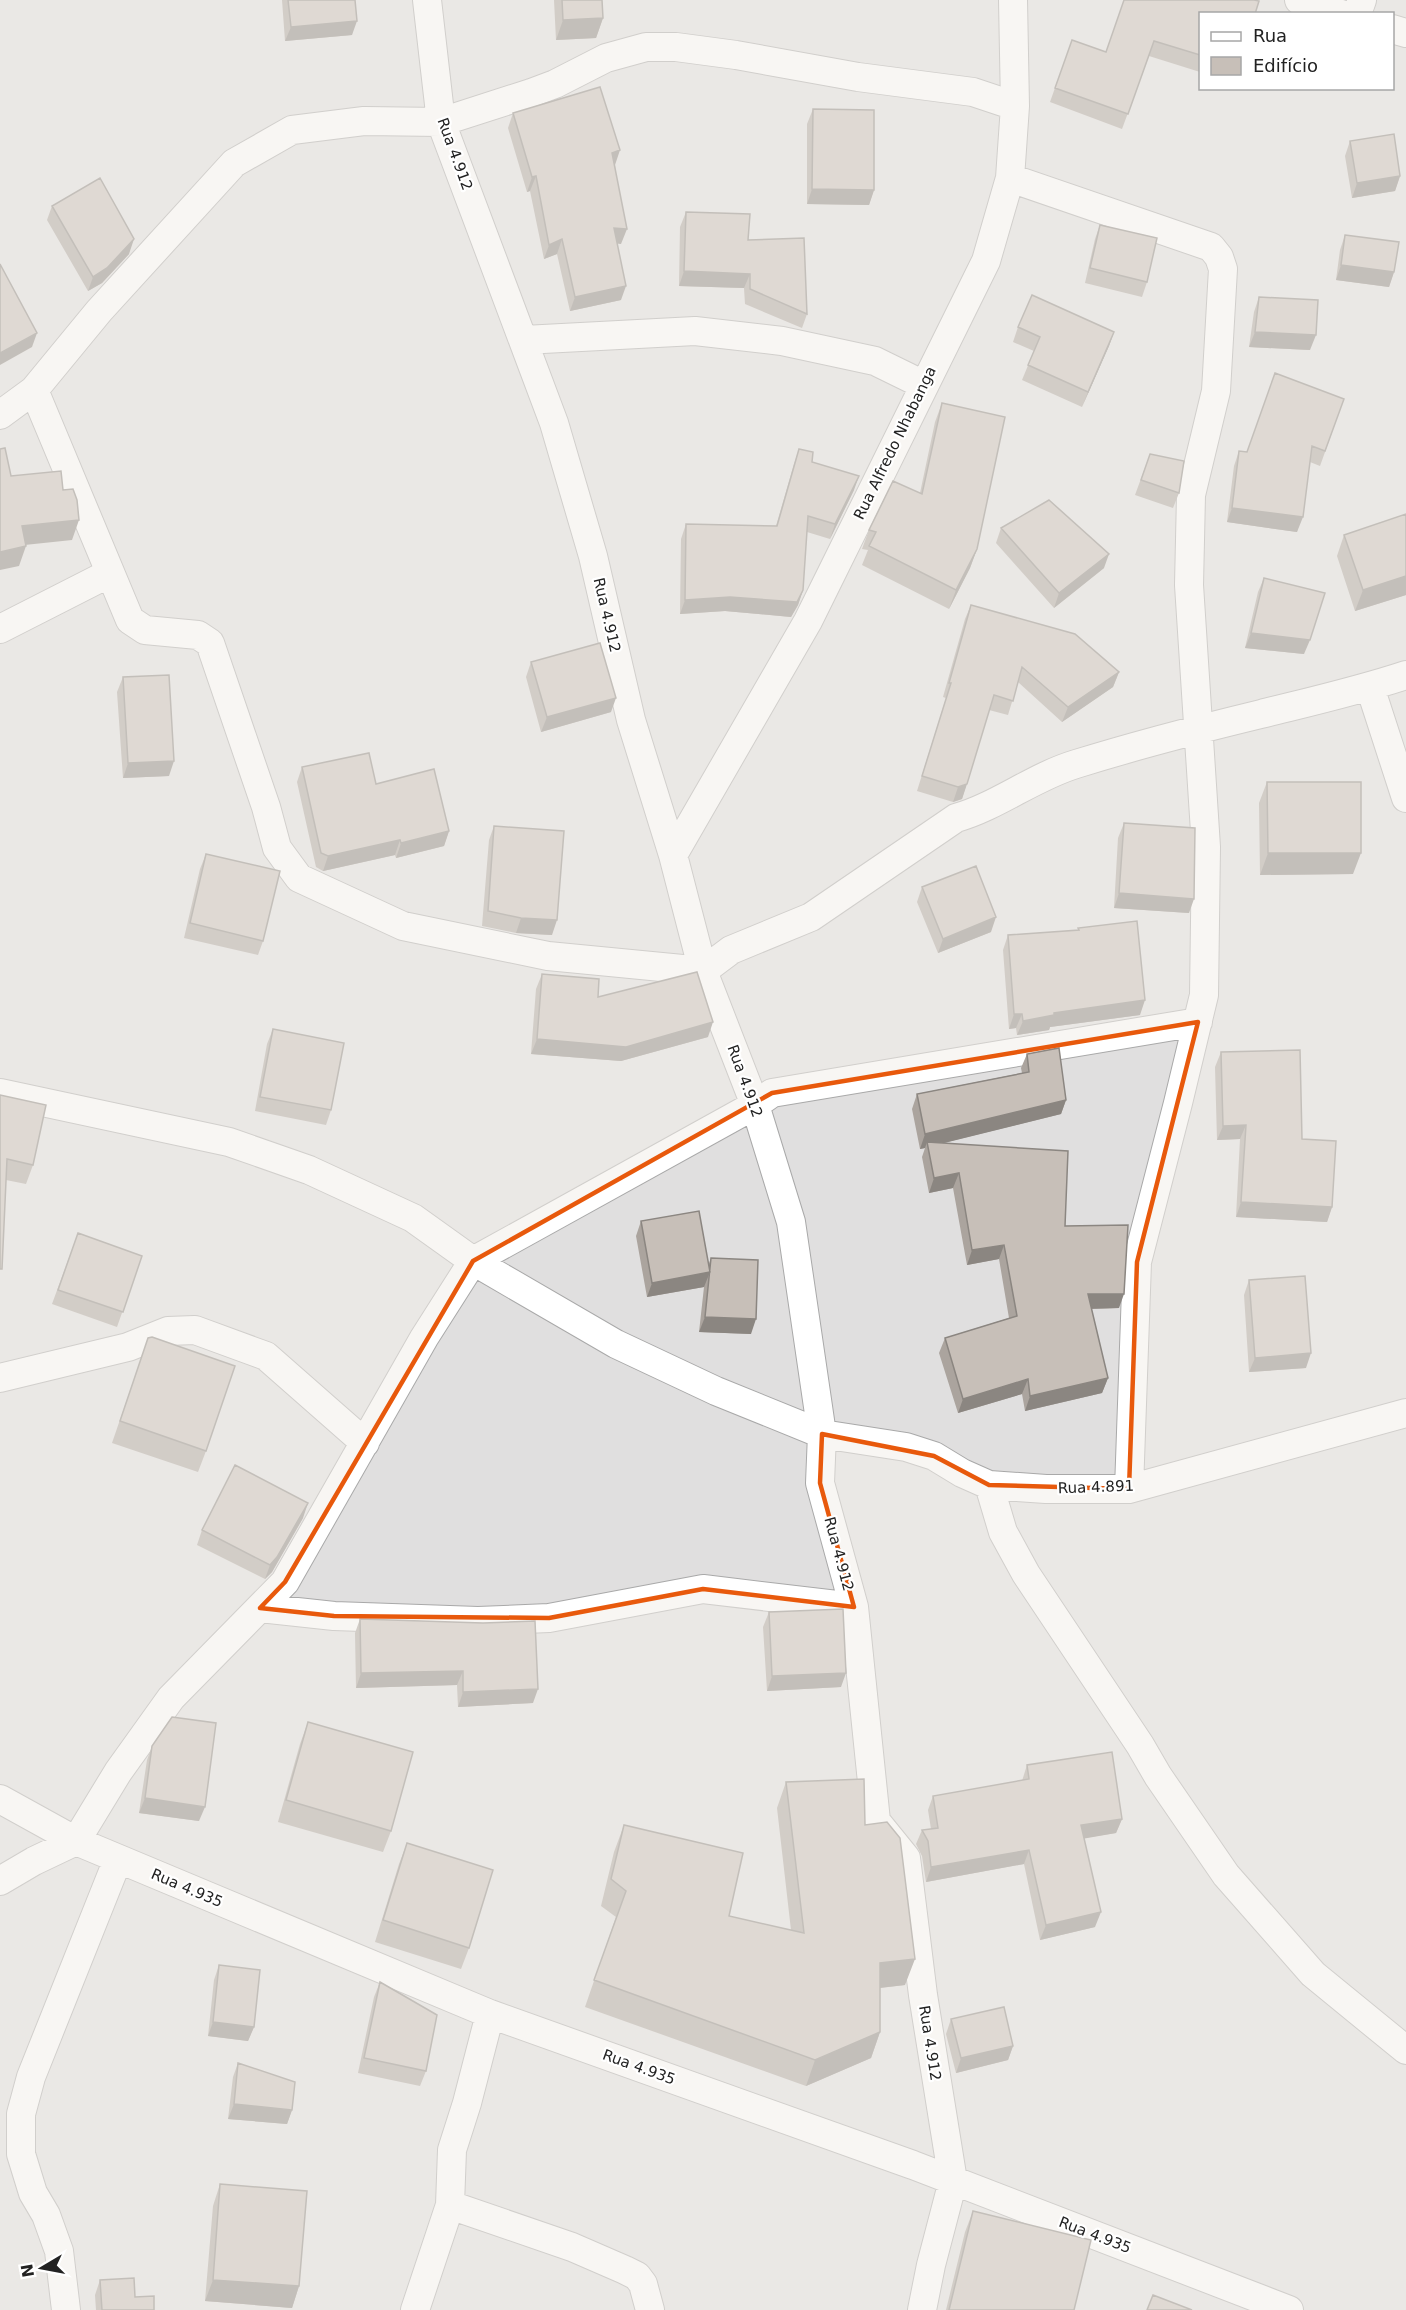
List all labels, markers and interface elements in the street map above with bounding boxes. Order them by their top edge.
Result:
legend [1199,12,1394,90]
text: Rua [1253,25,1287,46]
text: Edifício [1253,55,1318,76]
street label: Rua 4.912 [434,115,476,193]
street label: Rua Alfredo Nhabanga [850,363,940,523]
street label: Rua 4.912 [590,576,624,654]
street label: Rua 4.912 [724,1042,766,1120]
street label: Rua 4.891 [1058,1477,1134,1497]
street label: Rua 4.912 [820,1515,858,1593]
street label: Rua 4.935 [148,1865,226,1911]
street label: Rua 4.912 [915,2004,945,2082]
street label: Rua 4.935 [600,2046,678,2088]
street label: Rua 4.935 [1056,2213,1134,2257]
north arrow [12,2238,72,2298]
text: N [17,2262,38,2279]

